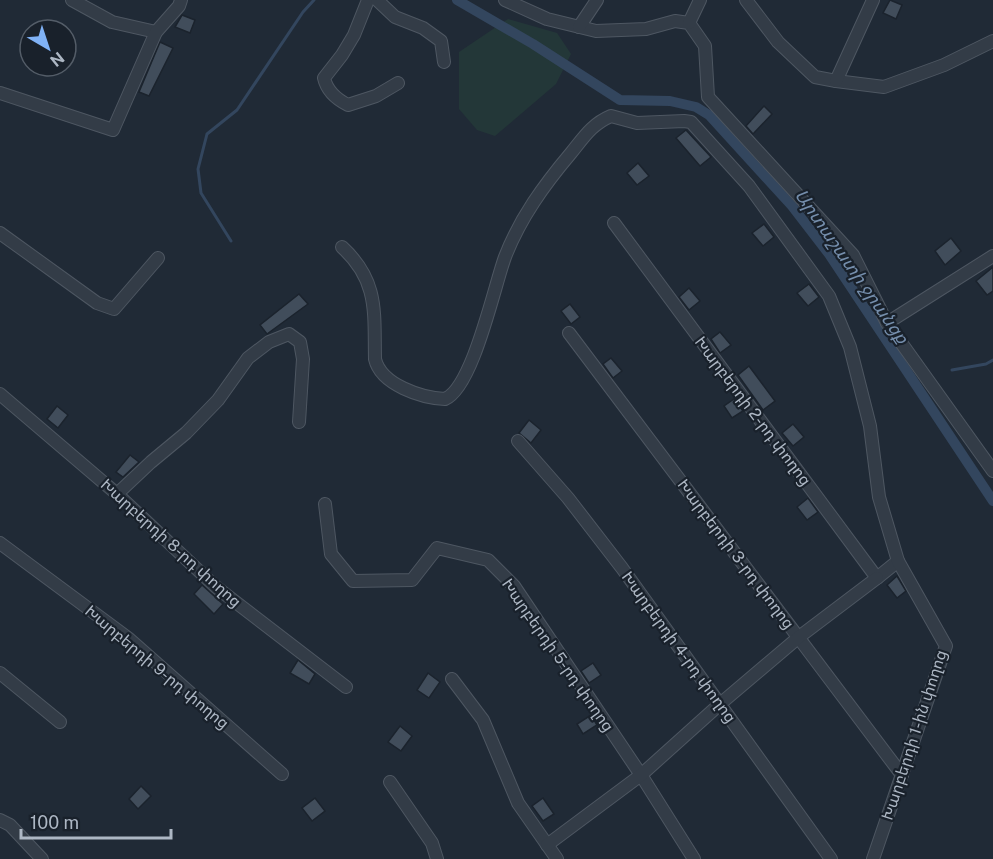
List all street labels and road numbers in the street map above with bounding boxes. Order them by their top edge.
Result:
street label: Խարբերդի 2-րդ փողոց [691,333,815,489]
street label: Խարբերդի 8-րդ փողոց [97,475,245,611]
street label: Խարբերդի 3-րդ փողոց [674,475,798,633]
street label: Խարբերդի 4-րդ փողոց [618,568,740,726]
street label: Խարբերդի 5-րդ փողոց [498,575,618,735]
street label: Խարբերդի 9-րդ փողոց [81,601,233,733]
street label: Խարբերդի 1-ին փողոց [877,647,951,823]

